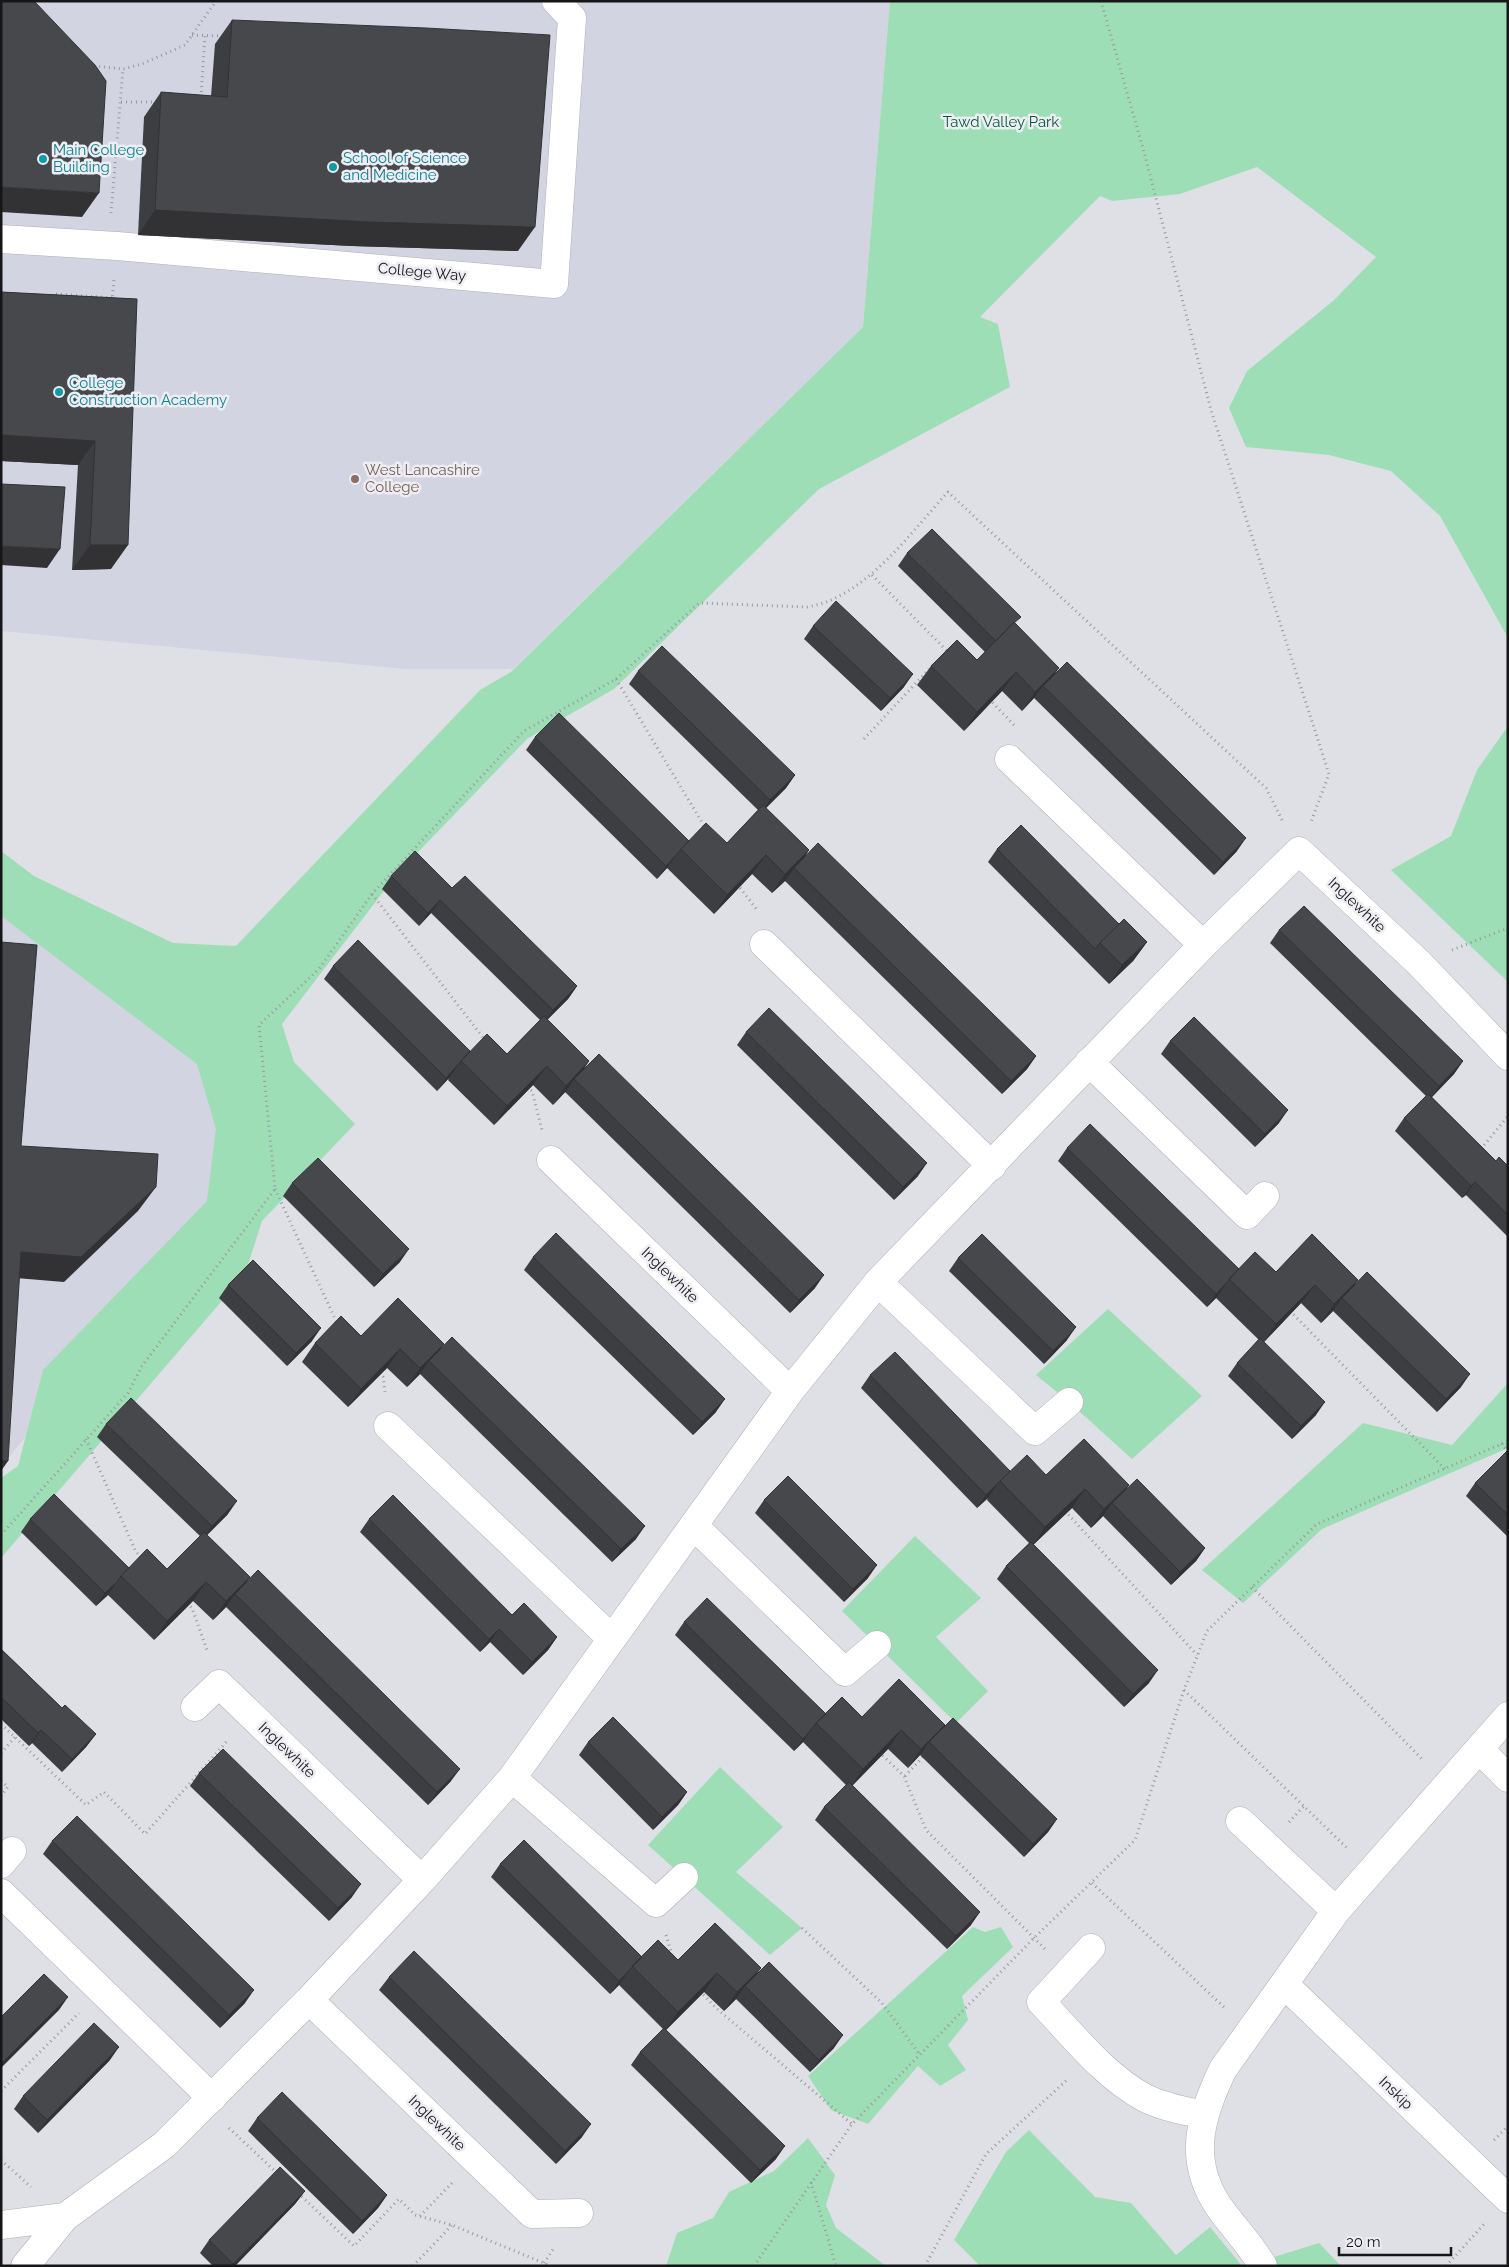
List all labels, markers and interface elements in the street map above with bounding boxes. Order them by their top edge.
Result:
park label: Tawd Valley Park [943,113,1059,131]
place label: Main College Building [53,141,145,176]
place label: School of Science and Medicine [343,149,467,184]
marker: Main College Building [37,153,49,165]
marker: School of Science and Medicine [327,161,339,173]
street label: College Way [377,259,467,285]
place label: College Construction Academy [69,374,227,409]
marker: College Construction Academy [53,386,65,398]
place label: West Lancashire College [365,461,480,496]
marker: West Lancashire College [349,473,361,485]
street label: Inglewhite [1324,874,1390,936]
street label: Inglewhite [638,1243,702,1307]
street label: Inglewhite [255,1718,319,1782]
street label: Inskip [1375,2073,1417,2113]
street label: Inglewhite [405,2091,469,2155]
scale bar [1339,2224,1452,2256]
text: 20 m [1346,2233,1381,2251]

